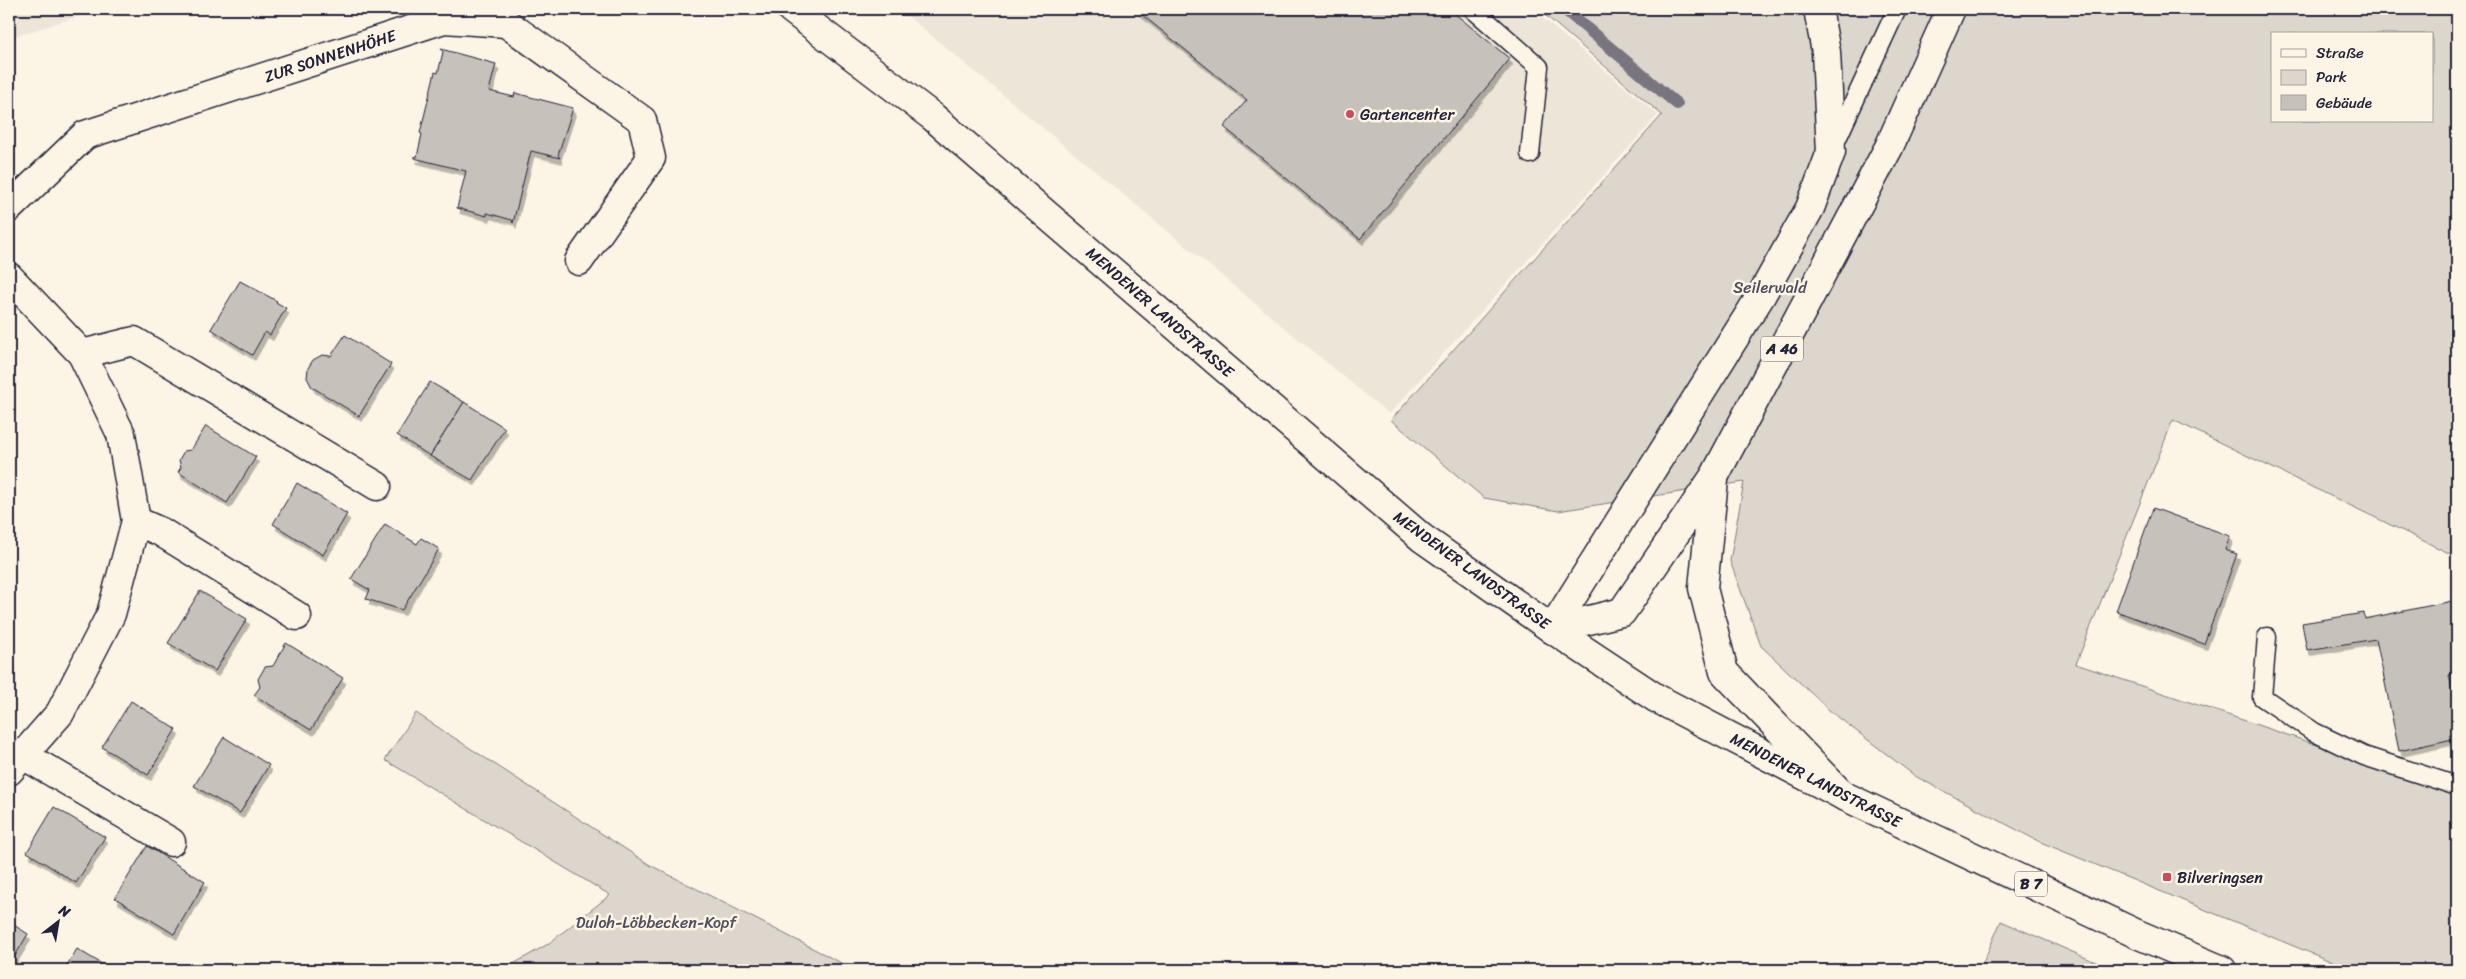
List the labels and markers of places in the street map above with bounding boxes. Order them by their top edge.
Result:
place label: Gartencenter [1360,100,1455,129]
marker: Gartencenter [1344,108,1356,120]
place label: Bilveringsen [2177,863,2263,892]
marker: Bilveringsen [2161,871,2173,883]

